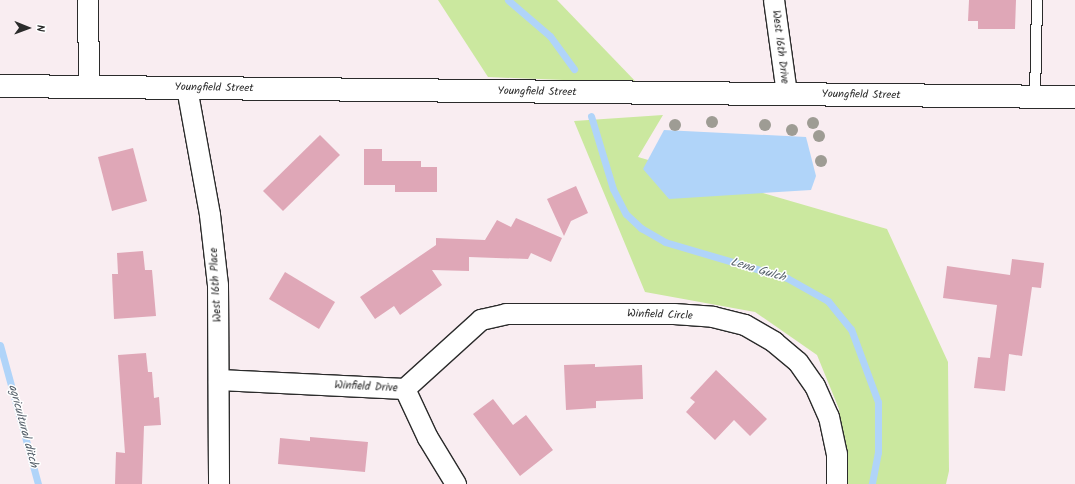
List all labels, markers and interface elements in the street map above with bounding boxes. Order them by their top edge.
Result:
north arrow [8,8,48,48]
street label: West 16th Drive [769,9,791,85]
text: N [31,25,49,32]
street label: Youngfield Street [174,81,254,95]
street label: Youngfield Street [497,85,577,99]
street label: Youngfield Street [821,88,901,102]
street label: West 16th Place [207,247,225,323]
water label: Lena Gulch [729,255,787,285]
street label: Winfield Circle [627,307,693,323]
street label: Winfield Drive [334,379,398,395]
water label: agricultural ditch [5,383,41,469]

